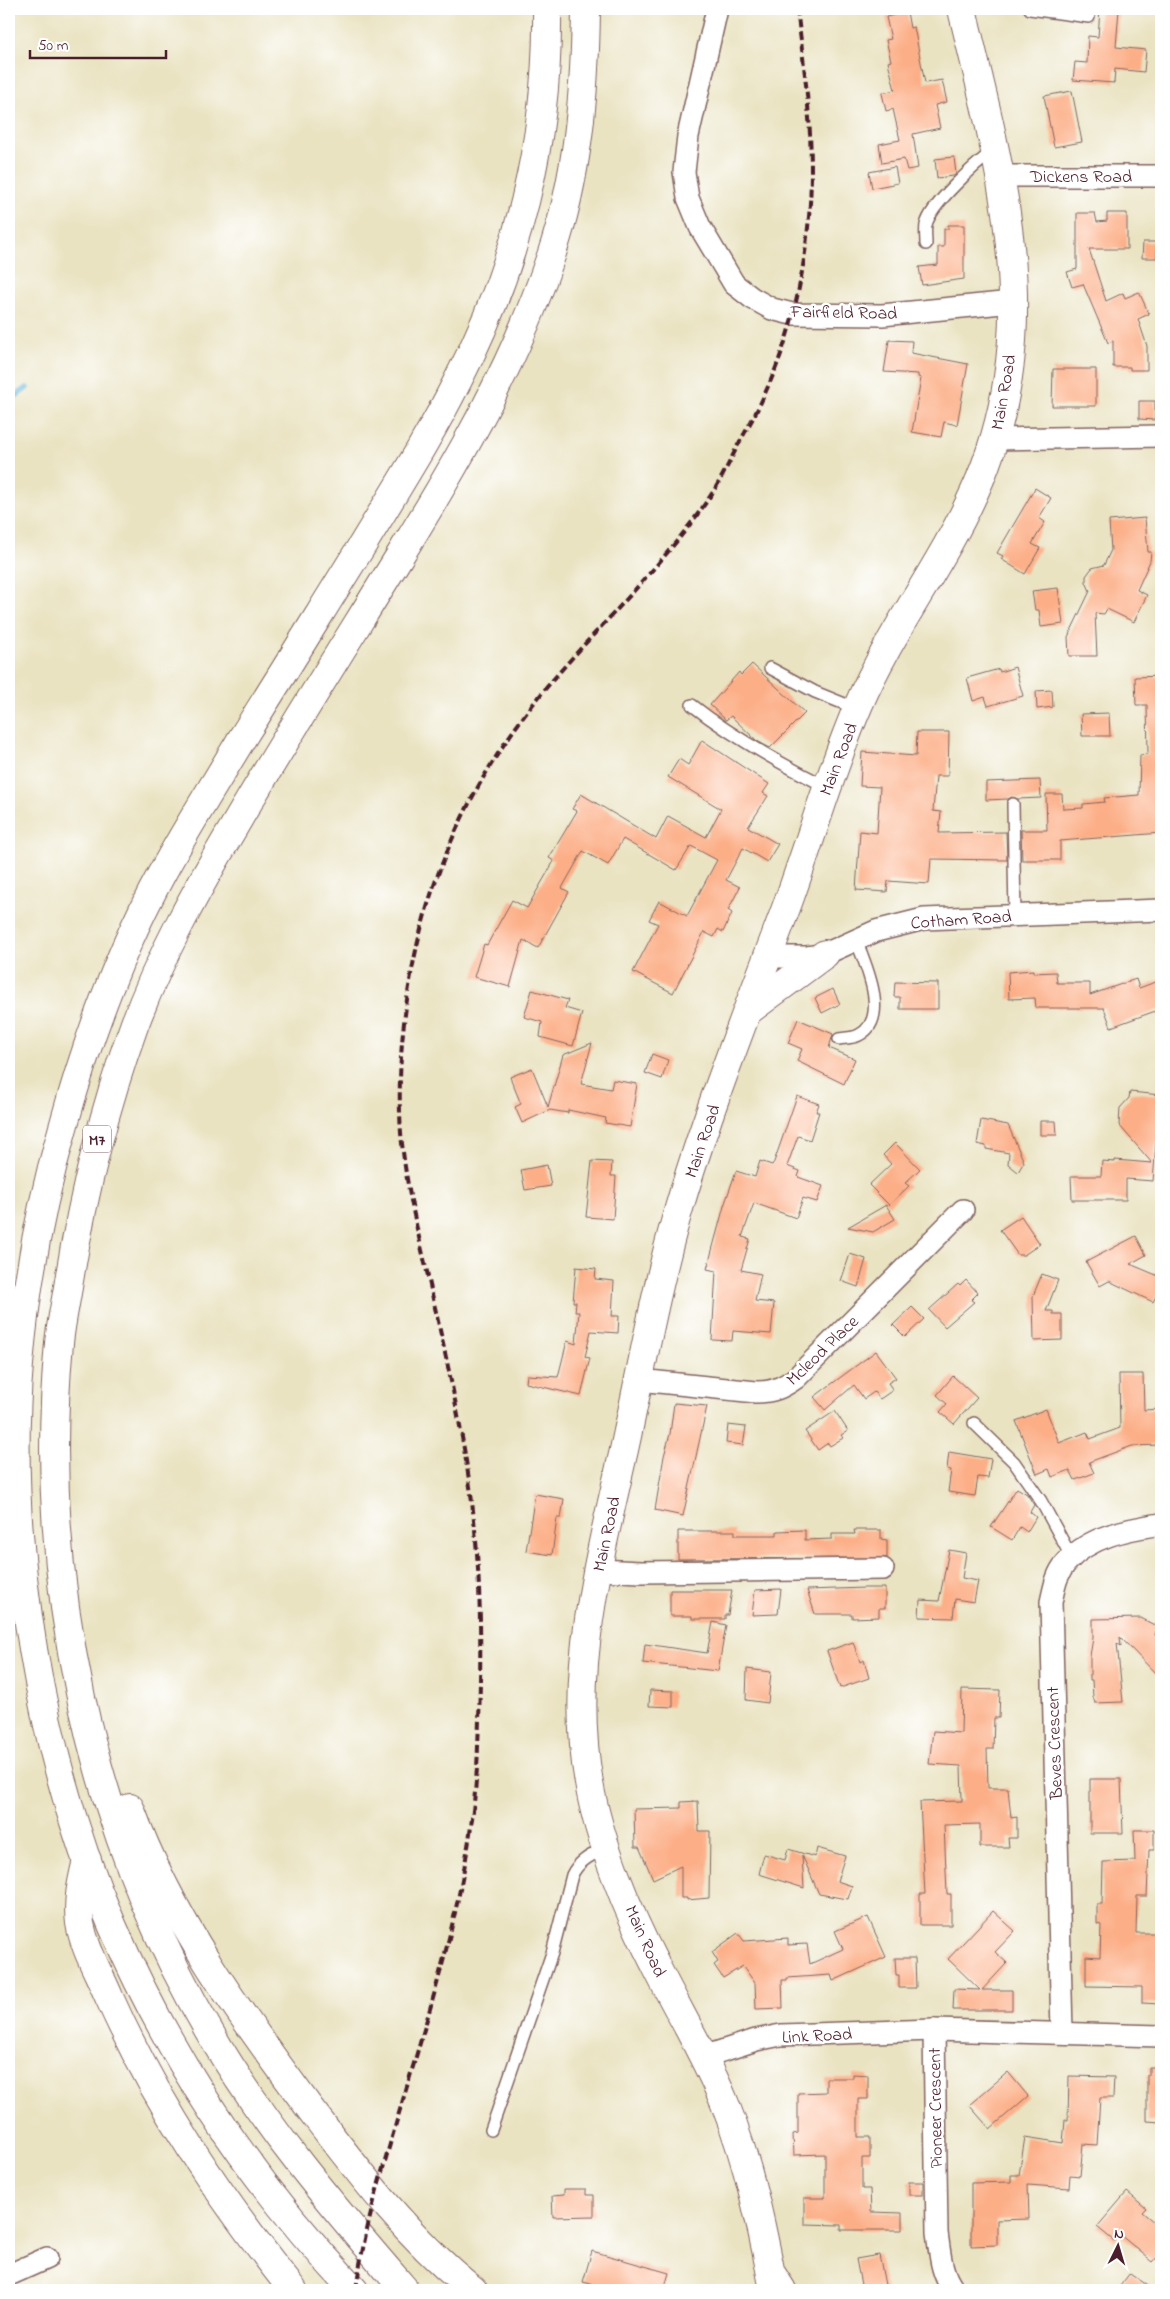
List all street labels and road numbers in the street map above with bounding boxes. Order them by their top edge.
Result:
street label: Dickens Road [1029,165,1132,191]
street label: Fairfield Road [789,300,898,328]
street label: Main Road [986,352,1024,432]
street label: Main Road [814,719,866,800]
street label: Cotham Road [910,904,1013,937]
street label: Main Road [679,1101,729,1182]
road number: M7 [83,1126,111,1152]
street label: Mcleod Place [781,1309,866,1393]
street label: Main Road [587,1494,629,1574]
street label: Beves Crescent [1041,1686,1071,1801]
street label: Main Road [617,1902,672,1982]
street label: Link Road [781,2022,853,2052]
street label: Pioneer Crescent [923,2047,951,2169]

